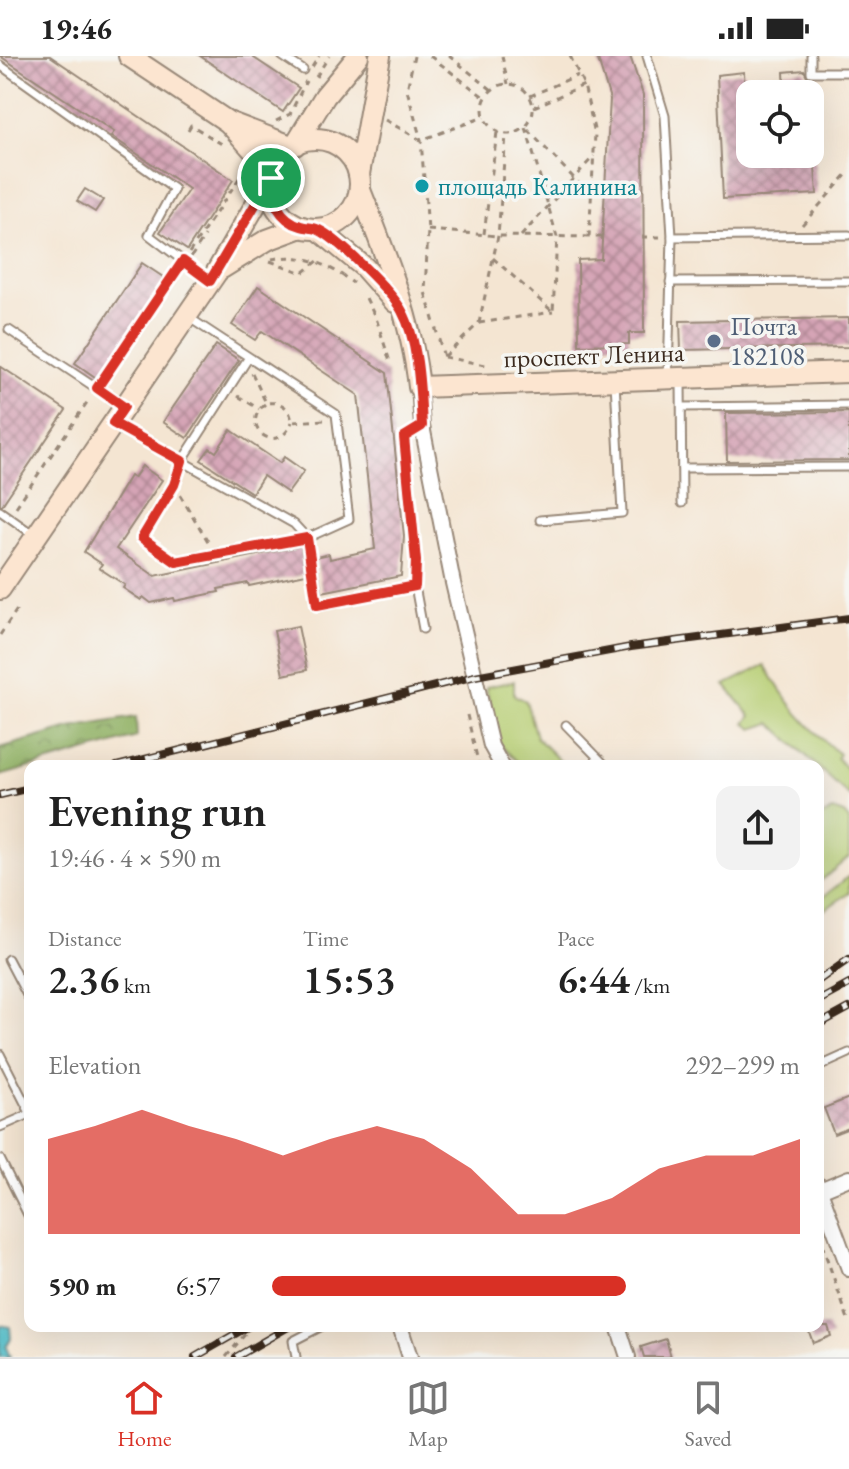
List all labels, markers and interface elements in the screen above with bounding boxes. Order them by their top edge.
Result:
text: 19:46 [40,9,112,48]
map controls [736,80,824,168]
button: locate [736,80,824,168]
pin [237,144,305,212]
icon: arrive [249,156,293,200]
place label: площадь Калинина [438,169,638,203]
marker: площадь Калинина [413,177,431,195]
place label: Почта 182108 [730,309,805,373]
marker: Почта 182108 [705,332,723,350]
street label: проспект Ленина [503,335,686,375]
text: Evening run [48,782,267,839]
button: share [716,786,800,870]
text: 19:46 · 4 × 590 m [48,841,221,875]
text: Distance [48,924,121,953]
text: Time [303,924,348,953]
text: Pace [557,924,594,953]
text: 2.36 [48,953,119,1005]
text: 15:53 [303,953,396,1005]
text: 6:44 [557,953,630,1005]
text: km [119,971,151,1000]
text: /km [630,971,670,1000]
text: Elevation [48,1048,142,1082]
text: 292–299 m [685,1048,800,1082]
text: 590 m [48,1269,116,1303]
text: 6:57 [176,1269,220,1303]
tab: Home [117,1376,172,1453]
tab: Map [406,1376,450,1453]
tab: Saved [685,1376,732,1453]

